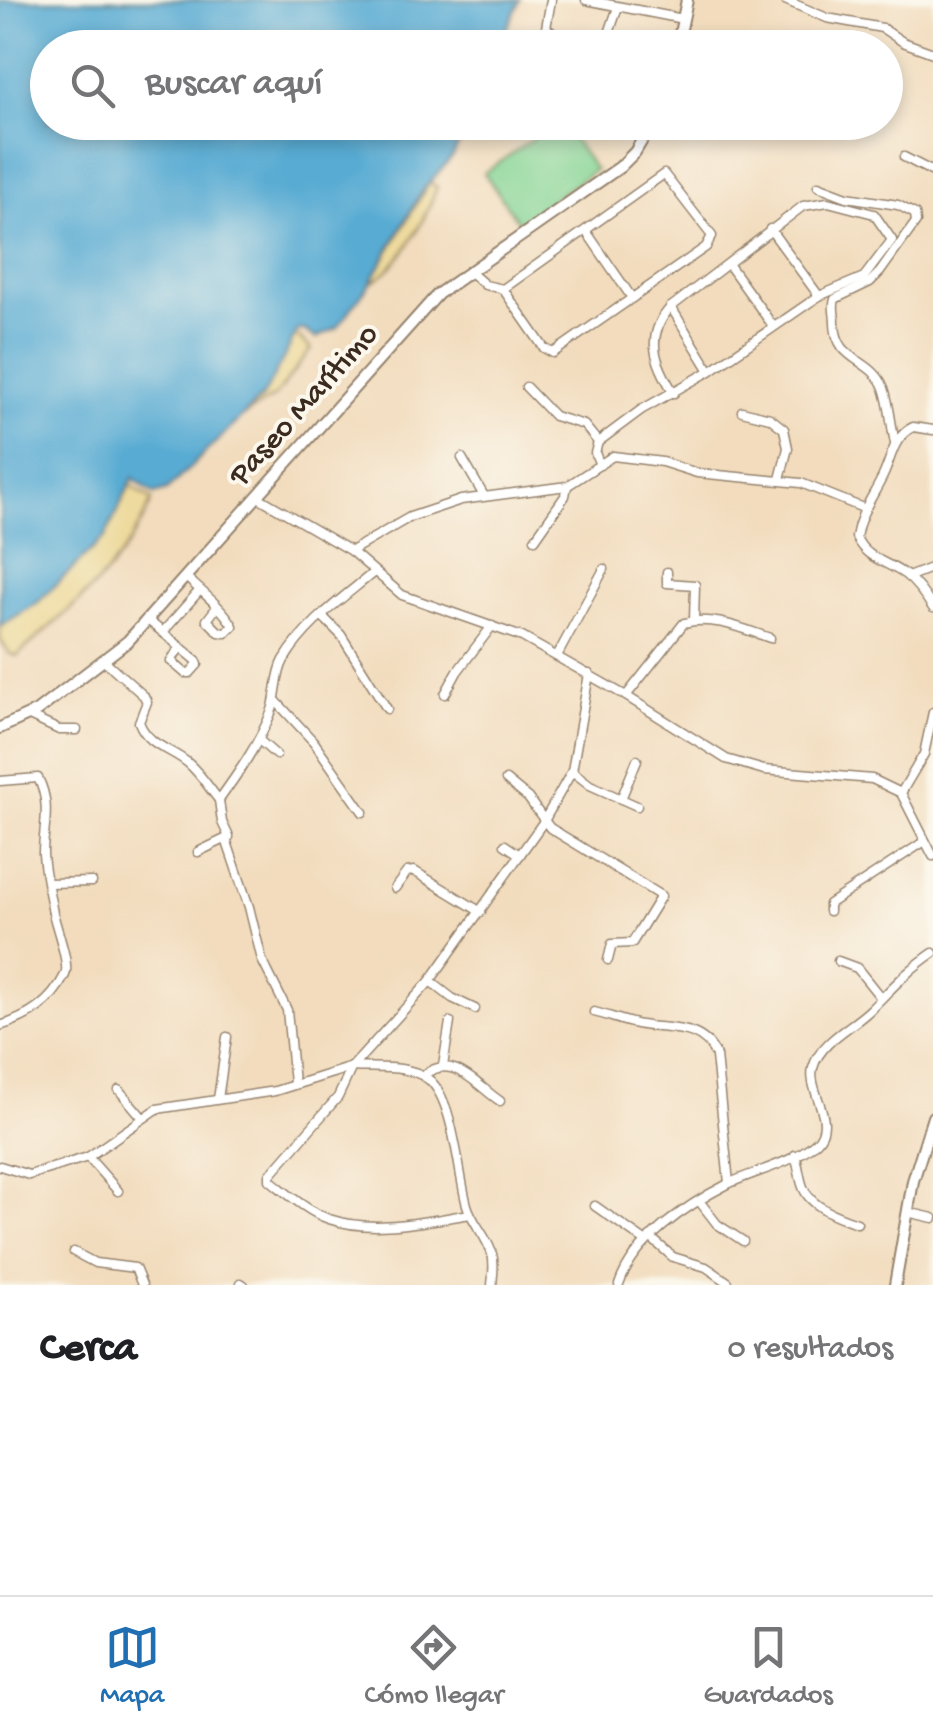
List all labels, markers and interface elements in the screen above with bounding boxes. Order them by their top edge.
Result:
search box [30,30,903,140]
icon: search [65,58,120,113]
text: Buscar aquí [145,63,323,107]
street label: Paseo Marítimo [221,317,388,496]
text: Cerca [40,1326,137,1375]
text: 0 resultados [728,1331,893,1369]
tab: Mapa [100,1620,164,1713]
tab: Cómo llegar [364,1620,503,1713]
tab: Guardados [703,1620,833,1713]

